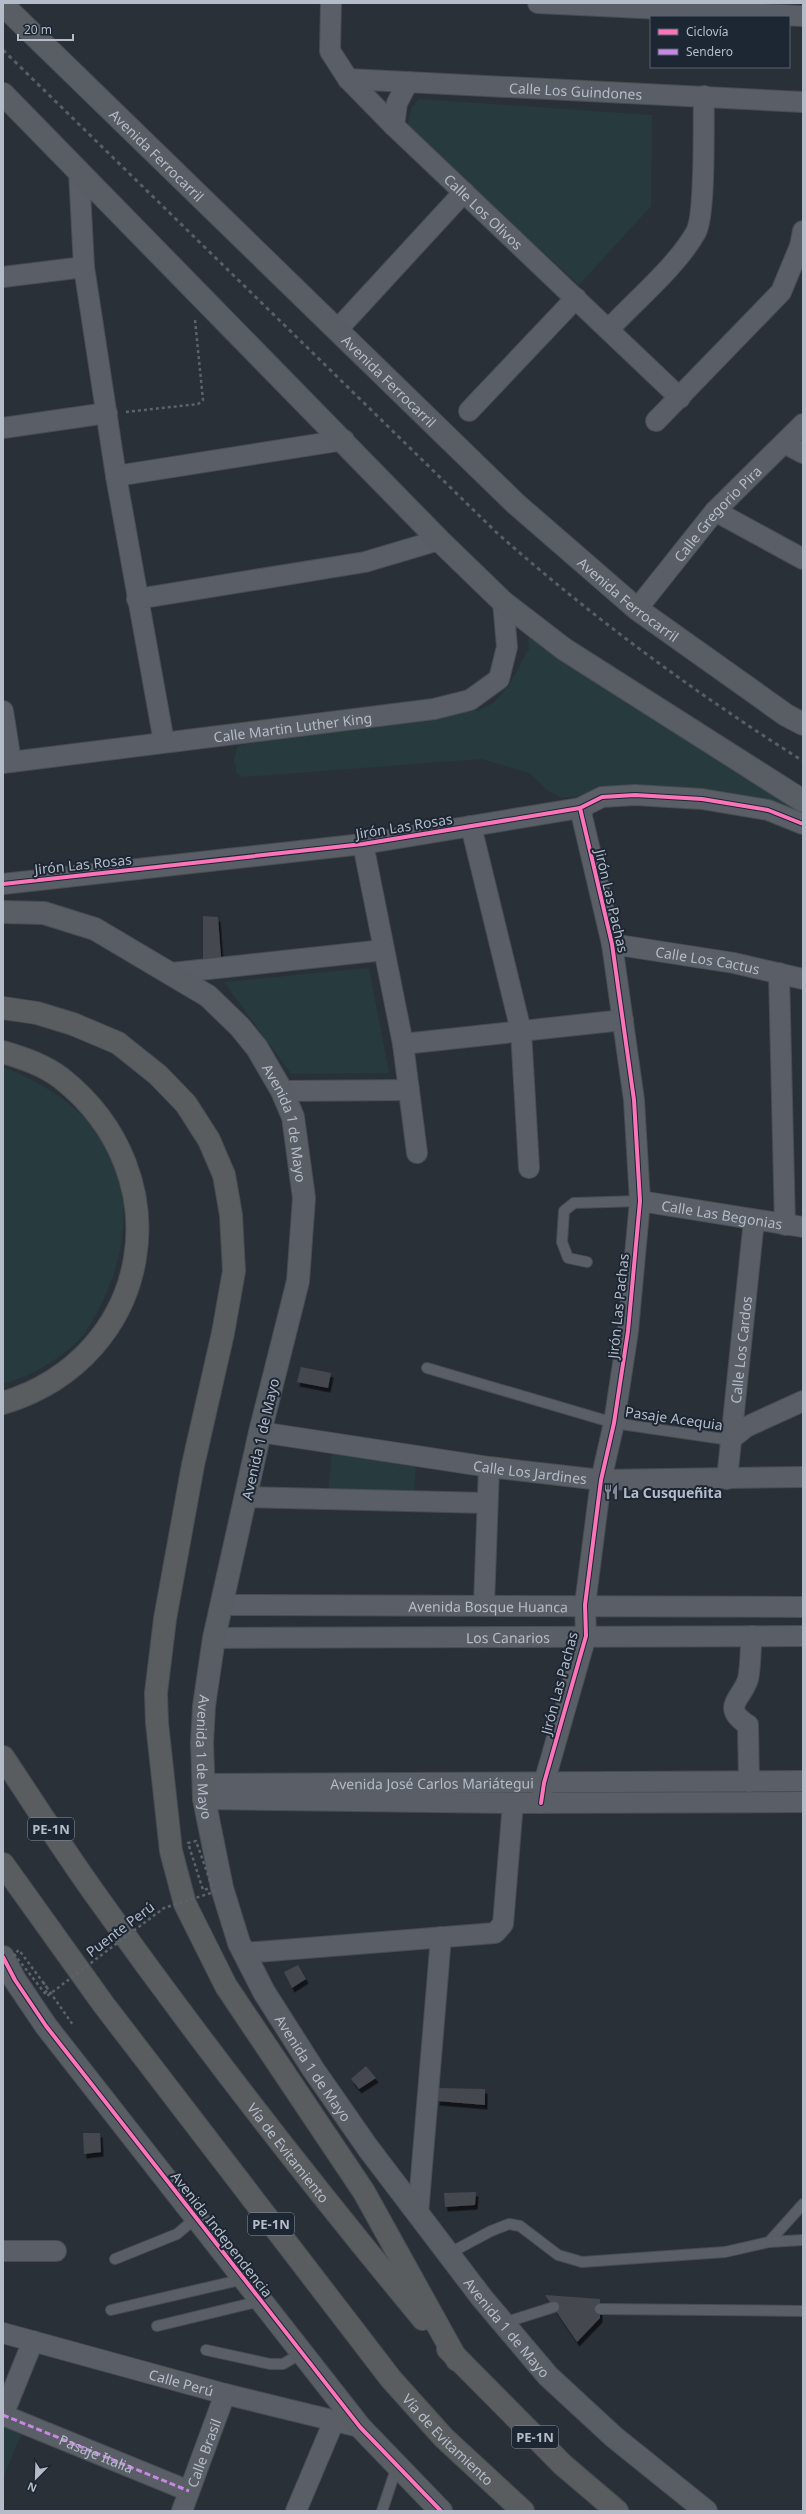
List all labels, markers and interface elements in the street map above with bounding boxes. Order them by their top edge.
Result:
scale bar [18,16,73,42]
legend [650,16,790,68]
text: 20 m [24,21,52,38]
text: Ciclovía [686,23,728,40]
text: Sendero [686,43,733,60]
street label: Calle Los Guindones [509,78,643,103]
street label: Avenida Ferrocarril [106,105,208,205]
street label: Calle Los Olivos [440,169,528,254]
street label: Avenida Ferrocarril [338,330,441,431]
street label: Calle Gregorio Pira [669,461,765,565]
street label: Avenida Ferrocarril [574,552,683,645]
street label: Calle Martin Luther King [212,707,373,746]
street label: Jirón Las Rosas [352,809,454,843]
street label: Jirón Las Pachas [590,846,633,955]
street label: Jirón Las Rosas [31,849,133,879]
street label: Calle Los Cactus [654,941,762,978]
street label: Avenida 1 de Mayo [259,1060,311,1184]
street label: Calle Las Begonias [660,1195,784,1233]
street label: Jirón Las Pachas [603,1252,633,1361]
street label: Calle Los Cardos [725,1295,756,1404]
street label: Avenida 1 de Mayo [237,1376,283,1502]
street label: Pasaje Acequia [624,1402,724,1434]
street label: Calle Los Jardines [472,1455,588,1488]
restaurant icon: La Cusqueñita [602,1483,620,1501]
place label: La Cusqueñita [623,1483,722,1502]
street label: Avenida Bosque Huanca [408,1596,568,1616]
street label: Los Canarios [466,1627,550,1647]
street label: Jirón Las Pachas [536,1629,582,1738]
street label: Avenida 1 de Mayo [192,1694,217,1821]
street label: Avenida José Carlos Mariátegui [330,1773,534,1793]
road number: PE-1N [28,1818,74,1840]
street label: Puente Perú [82,1897,158,1961]
street label: Avenida 1 de Mayo [271,2011,356,2125]
street label: Vía de Evitamiento [244,2099,334,2206]
street label: Avenida Independencia [167,2167,277,2301]
road number: PE-1N [248,2213,294,2235]
street label: Avenida 1 de Mayo [460,2274,554,2381]
street label: Calle Perú [147,2364,216,2400]
street label: Vía de Evitamiento [399,2389,498,2489]
street label: Calle Brasil [182,2416,225,2490]
road number: PE-1N [512,2426,558,2448]
street label: Pasaje Italia [56,2429,137,2477]
north arrow [16,2458,56,2498]
text: N [25,2479,39,2496]

